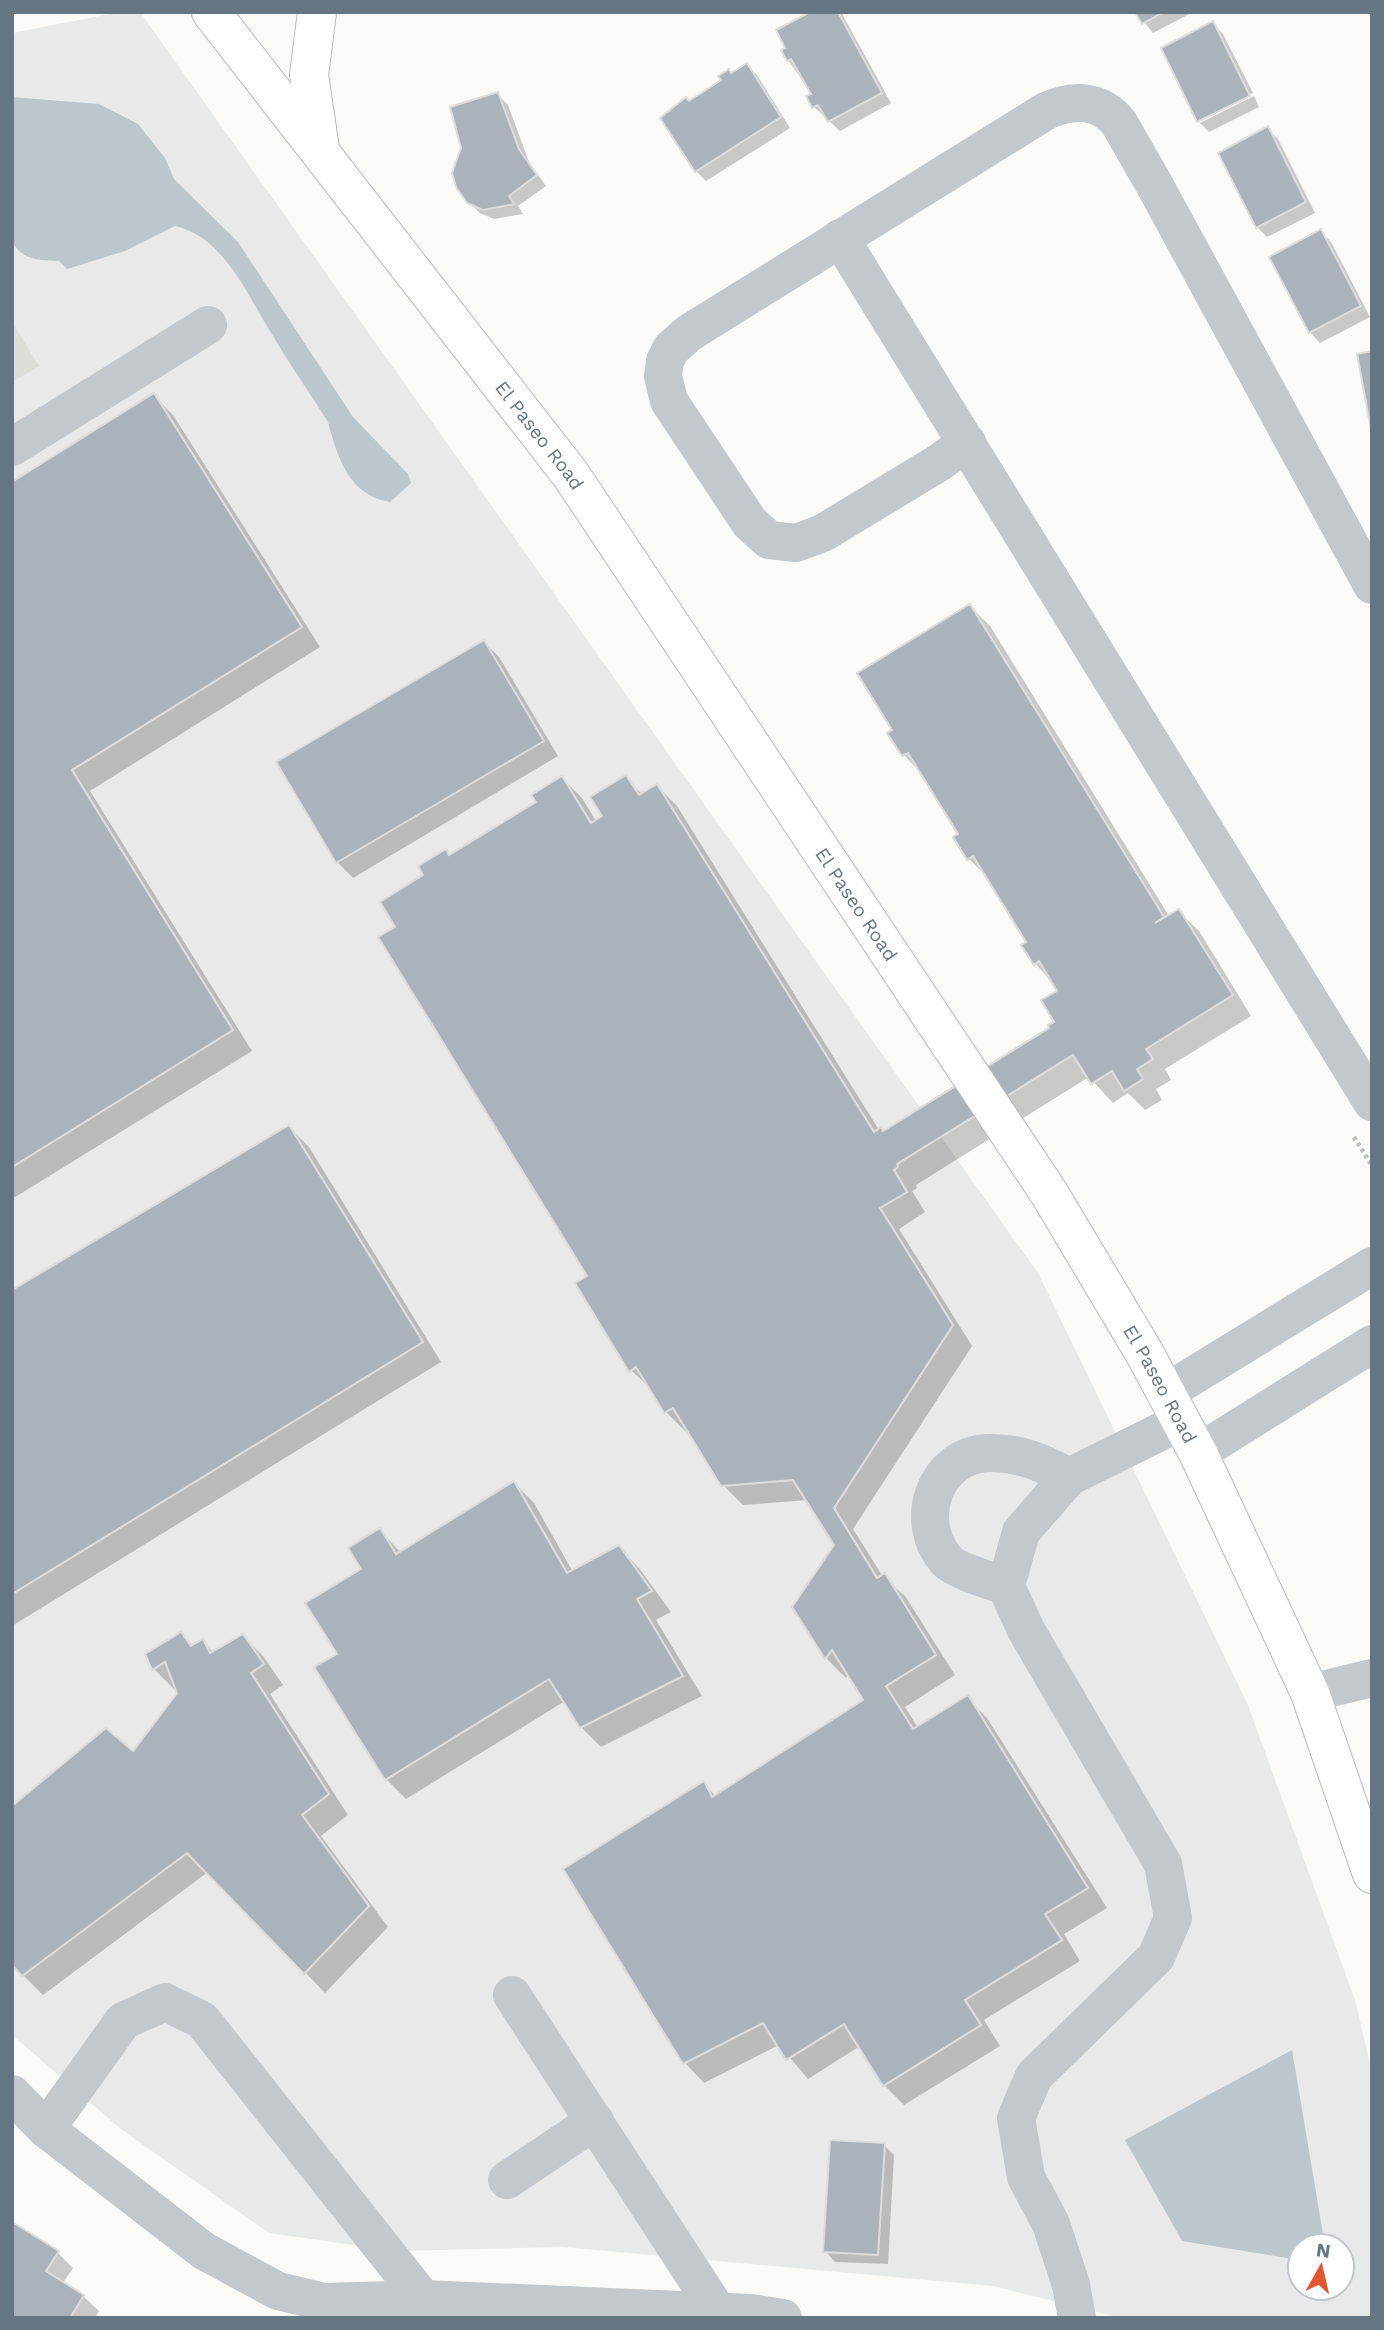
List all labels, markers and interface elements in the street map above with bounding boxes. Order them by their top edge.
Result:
street label: El Paseo Road [491,376,589,494]
street label: El Paseo Road [811,843,903,965]
street label: El Paseo Road [1119,1320,1202,1447]
north arrow [1286,2232,1356,2302]
text: N [1315,2238,1332,2263]

